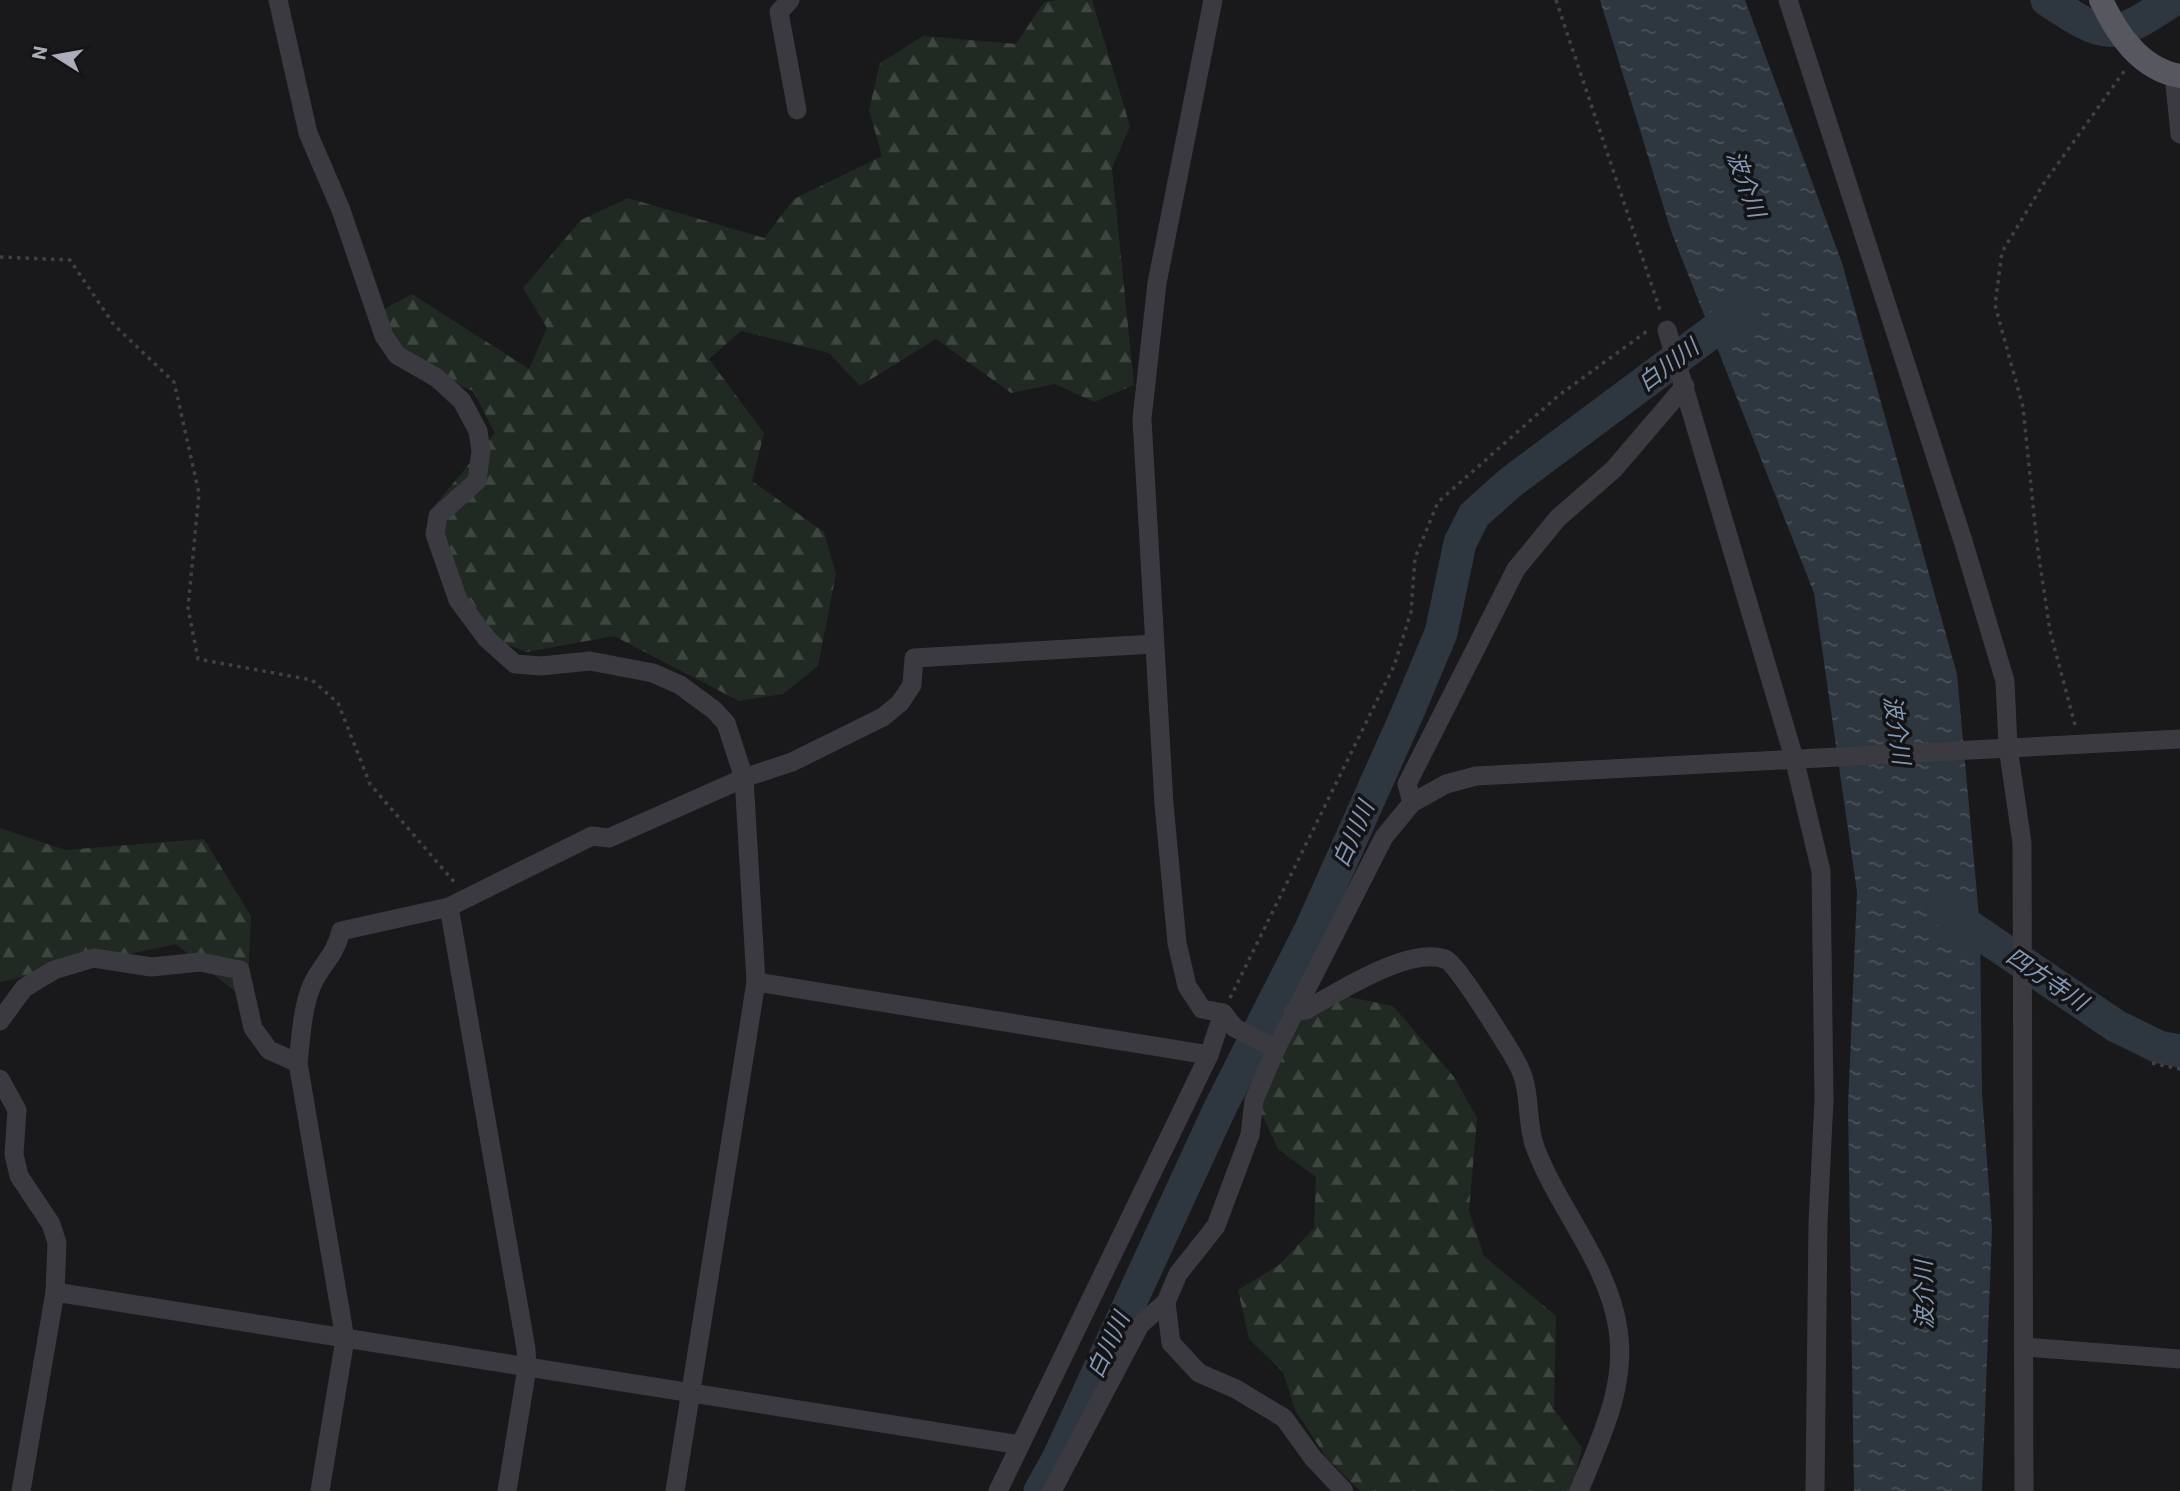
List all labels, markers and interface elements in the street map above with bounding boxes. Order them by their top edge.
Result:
north arrow [21,21,91,91]
text: N [27,44,52,62]
water label: 波介川 [1721,147,1771,224]
water label: 白川川 [1633,332,1706,397]
water label: 波介川 [1878,694,1915,769]
water label: 白川川 [1327,794,1381,871]
water label: 四方寺川 [2001,942,2095,1018]
water label: 波介川 [1910,1257,1939,1330]
water label: 白川川 [1082,1306,1137,1382]

